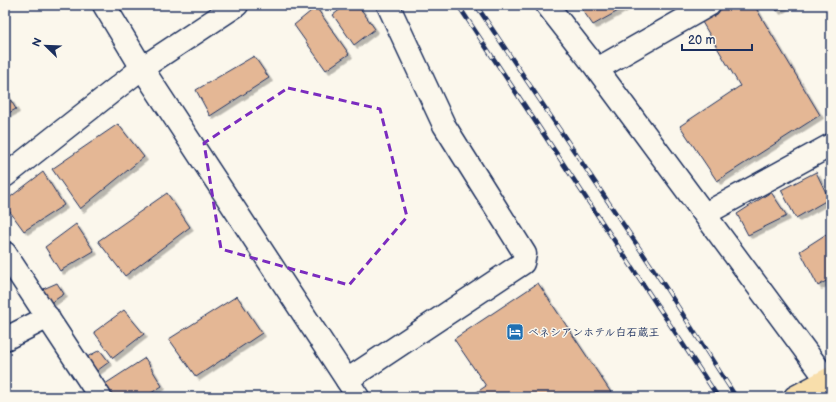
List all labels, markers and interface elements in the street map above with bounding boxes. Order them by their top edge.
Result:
north arrow [26,26,66,66]
scale bar [682,26,752,52]
text: 20 m [688,33,715,48]
text: N [30,36,45,49]
hotel icon: ベネシアンホテル白石蔵王 [505,322,525,342]
place label: ベネシアンホテル白石蔵王 [528,326,660,339]

